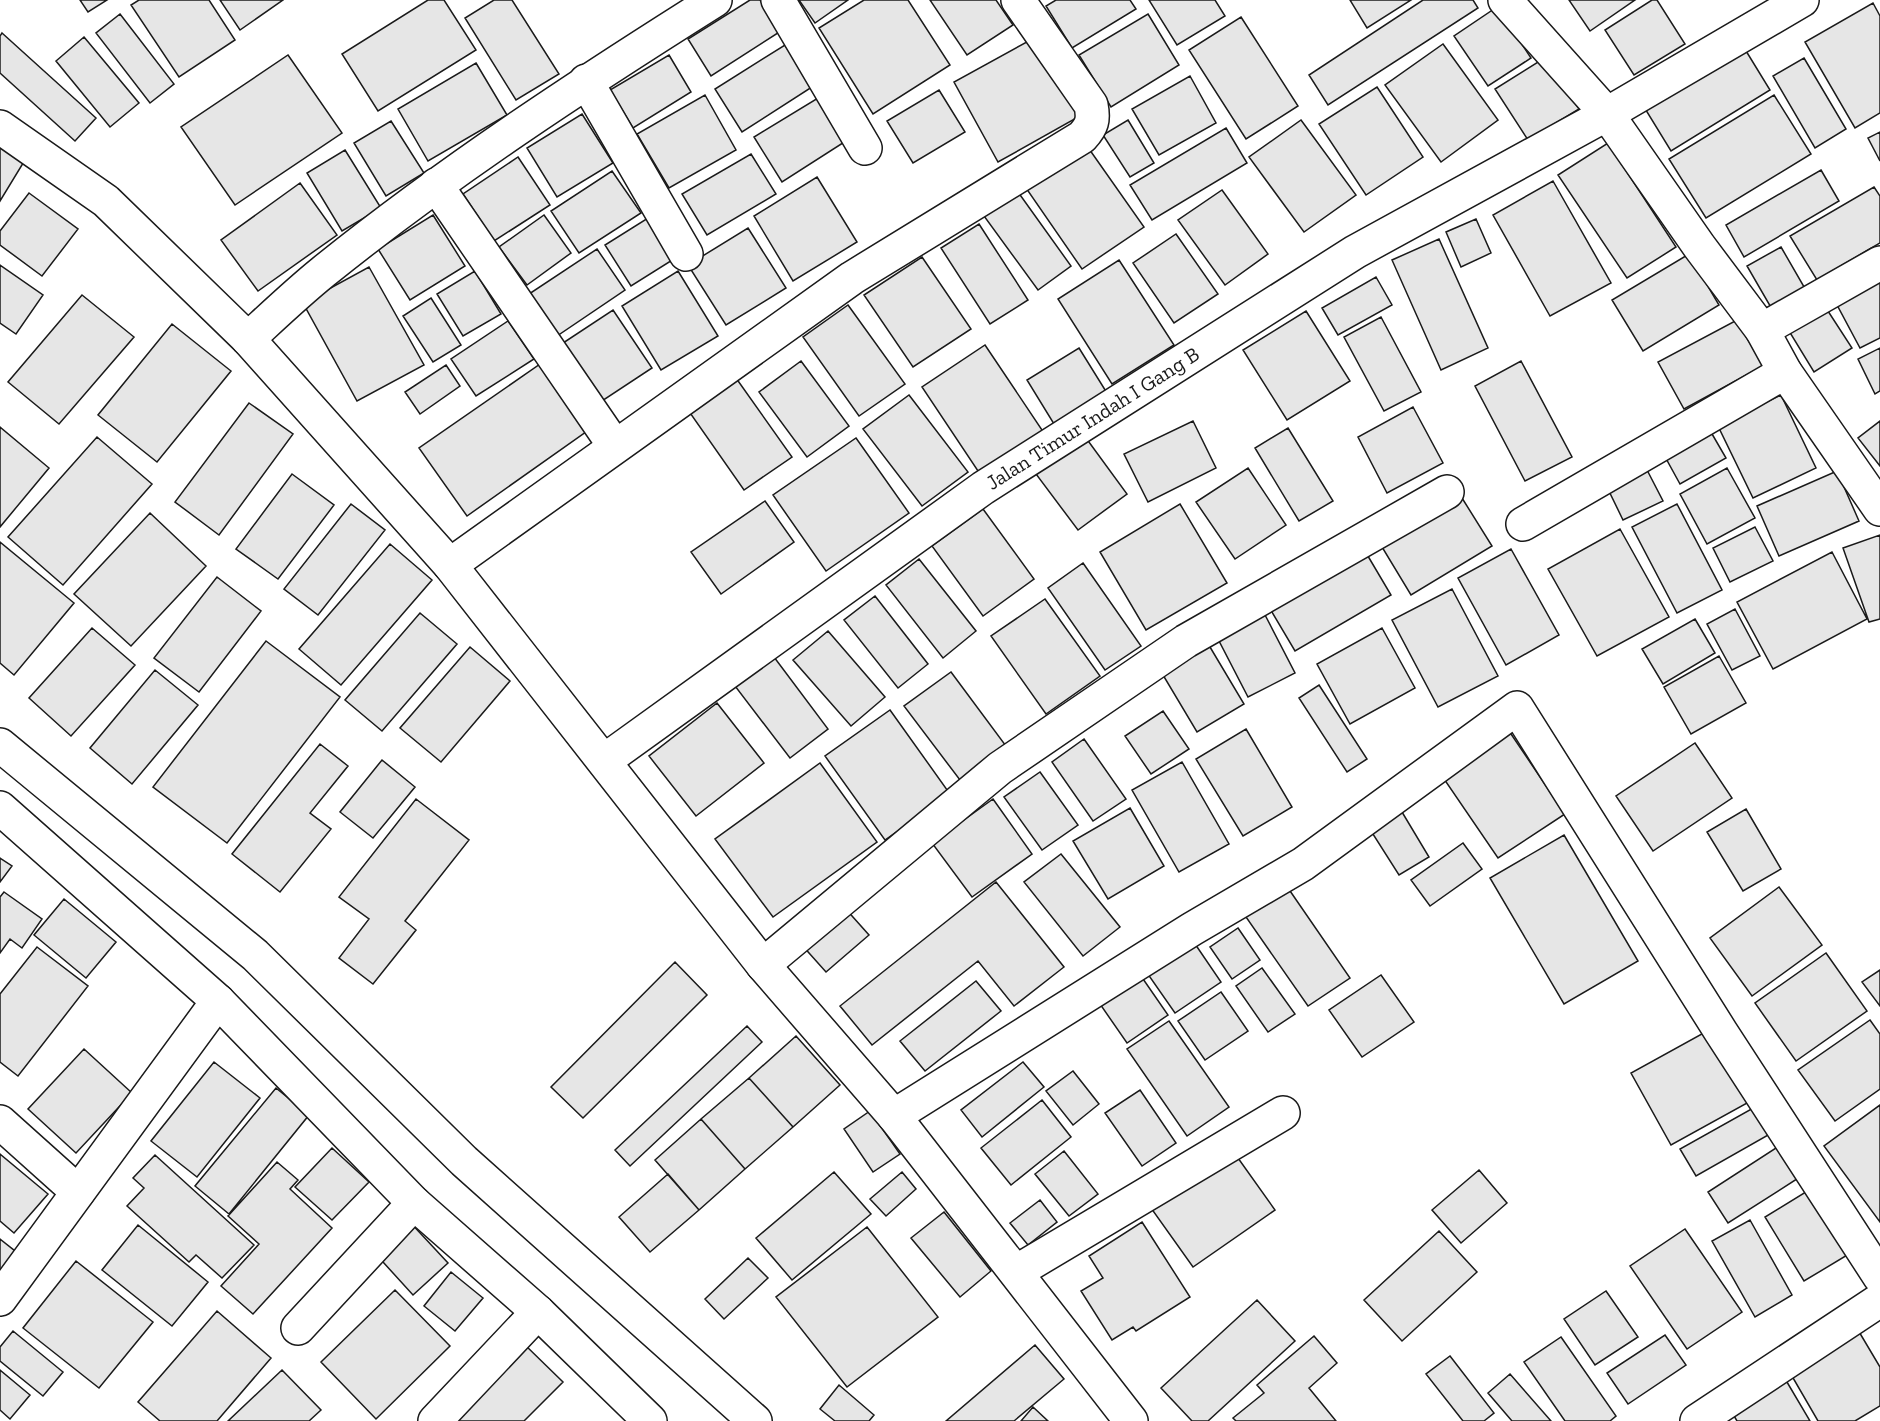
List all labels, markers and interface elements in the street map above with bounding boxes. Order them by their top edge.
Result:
street label: Jalan Timur Indah I Gang B [981,341,1204,495]

